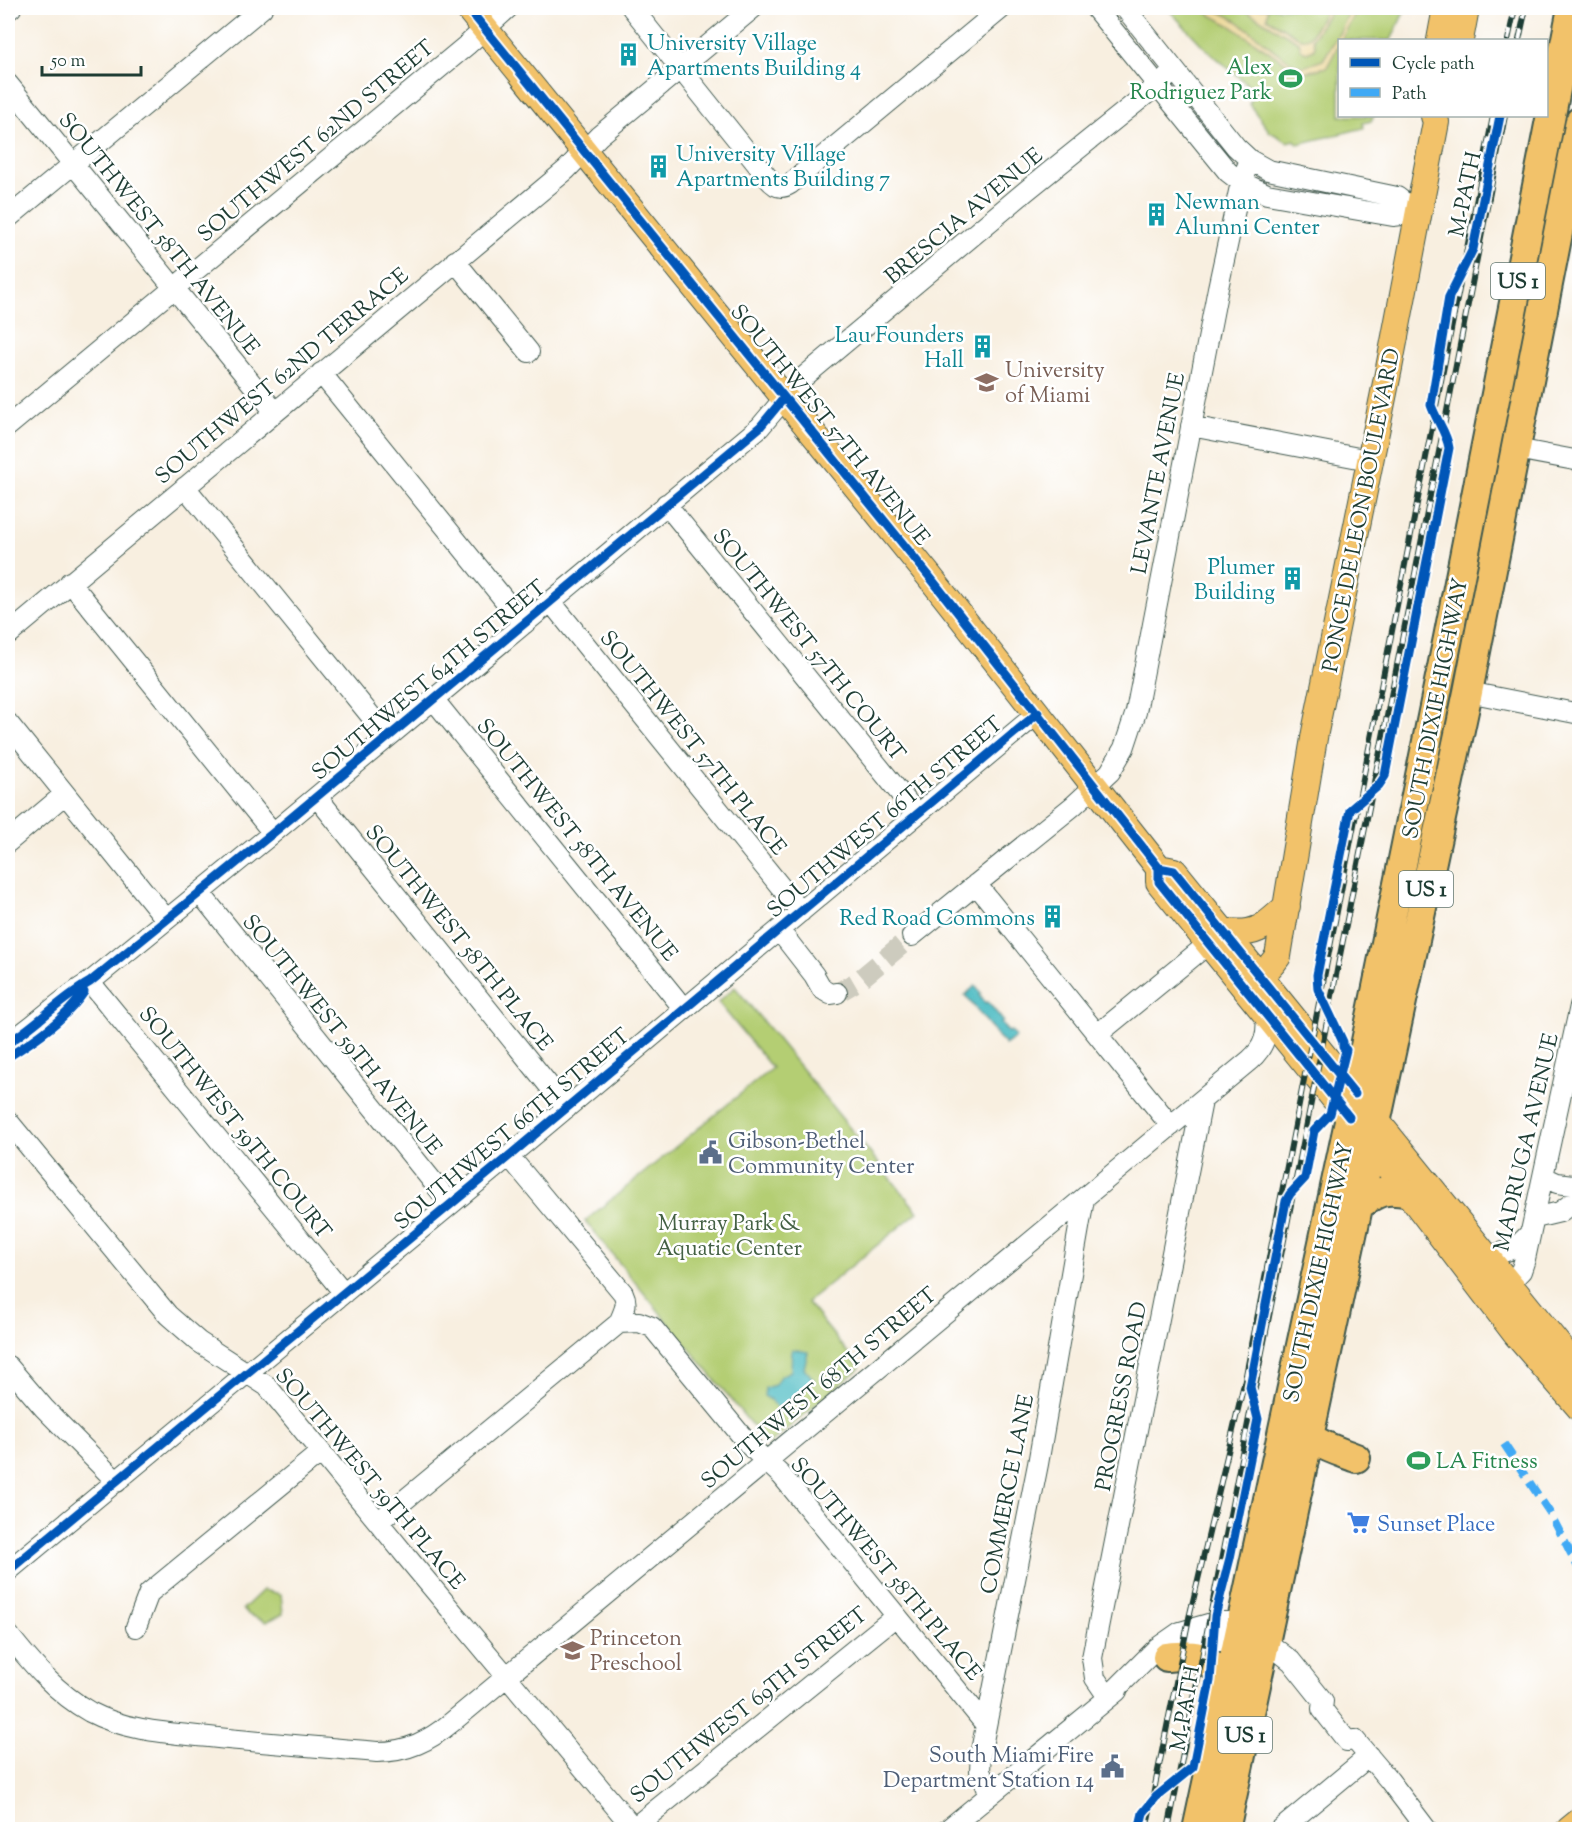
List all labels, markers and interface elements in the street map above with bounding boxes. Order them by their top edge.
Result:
place label: University Village Apartments Building 4 [647,29,861,86]
street label: SOUTHWEST 62ND STREET [191,33,443,251]
scale bar [42,39,141,77]
legend [1338,39,1548,117]
building icon: University Village Apartments Building 4 [616,42,642,68]
text: 50 m [50,49,86,75]
text: Cycle path [1392,52,1475,78]
place label: Alex Rodriguez Park [1129,53,1272,110]
sports icon: Alex Rodriguez Park [1277,66,1303,92]
text: Path [1392,82,1427,108]
street label: SOUTHWEST 58TH AVENUE [49,107,266,363]
place label: University Village Apartments Building 7 [676,140,890,197]
street label: BRESCIA AVENUE [879,141,1051,293]
street label: M-PATH [1442,149,1492,240]
building icon: University Village Apartments Building 7 [645,153,671,179]
place label: Newman Alumni Center [1175,188,1320,245]
building icon: Newman Alumni Center [1144,201,1170,227]
street label: SOUTHWEST 62ND TERRACE [149,261,417,493]
road number: US 1 [1491,263,1545,299]
street label: SOUTHWEST 57TH AVENUE [721,298,936,553]
place label: Lau Founders Hall [835,321,964,378]
building icon: Lau Founders Hall [969,334,995,360]
street label: PONCE DE LEON BOULEVARD [1316,346,1410,675]
place label: University of Miami [1005,356,1105,413]
school or university icon: University of Miami [974,369,1000,395]
street label: LEVANTE AVENUE [1125,370,1195,577]
street label: SOUTHWEST 57TH COURT [703,523,912,770]
place label: Plumer Building [1194,553,1275,610]
building icon: Plumer Building [1280,566,1306,592]
street label: SOUTHWEST 64TH STREET [306,573,554,789]
street label: SOUTH DIXIE HIGHWAY [1396,575,1478,842]
street label: SOUTHWEST 57TH PLACE [591,625,793,863]
street label: SOUTHWEST 66TH STREET [761,709,1011,927]
street label: SOUTHWEST 58TH AVENUE [467,713,684,969]
street label: SOUTHWEST 58TH PLACE [356,819,559,1059]
road number: US 1 [1399,871,1453,907]
place label: Red Road Commons [839,904,1035,936]
building icon: Red Road Commons [1040,904,1066,930]
street label: SOUTHWEST 59TH AVENUE [233,908,448,1163]
street label: SOUTHWEST 59TH COURT [130,1001,338,1248]
street label: SOUTHWEST 66TH STREET [388,1021,638,1239]
street label: MADRUGA AVENUE [1487,1030,1569,1255]
place label: Gibson-Bethel Community Center [728,1127,914,1184]
street label: SOUTH DIXIE HIGHWAY [1277,1139,1363,1406]
public building icon: Gibson-Bethel Community Center [697,1140,723,1166]
park label: Murray Park & Aquatic Center [656,1209,802,1266]
street label: SOUTHWEST 68TH STREET [695,1280,945,1498]
street label: PROGRESS ROAD [1089,1299,1157,1494]
street label: SOUTHWEST 59TH PLACE [266,1362,471,1598]
street label: COMMERCE LANE [974,1392,1044,1597]
sports icon: LA Fitness [1405,1447,1431,1473]
place label: LA Fitness [1436,1447,1538,1479]
street label: SOUTHWEST 58TH PLACE [781,1451,988,1689]
supermarket icon: Sunset Place [1346,1510,1372,1536]
place label: Sunset Place [1377,1510,1495,1542]
street label: SOUTHWEST 69TH STREET [624,1600,876,1812]
place label: Princeton Preschool [590,1624,682,1681]
school or university icon: Princeton Preschool [559,1637,585,1663]
street label: M-PATH [1164,1663,1210,1754]
road number: US 1 [1218,1717,1272,1753]
place label: South Miami Fire Department Station 14 [883,1741,1094,1798]
public building icon: South Miami Fire Department Station 14 [1099,1754,1125,1780]

